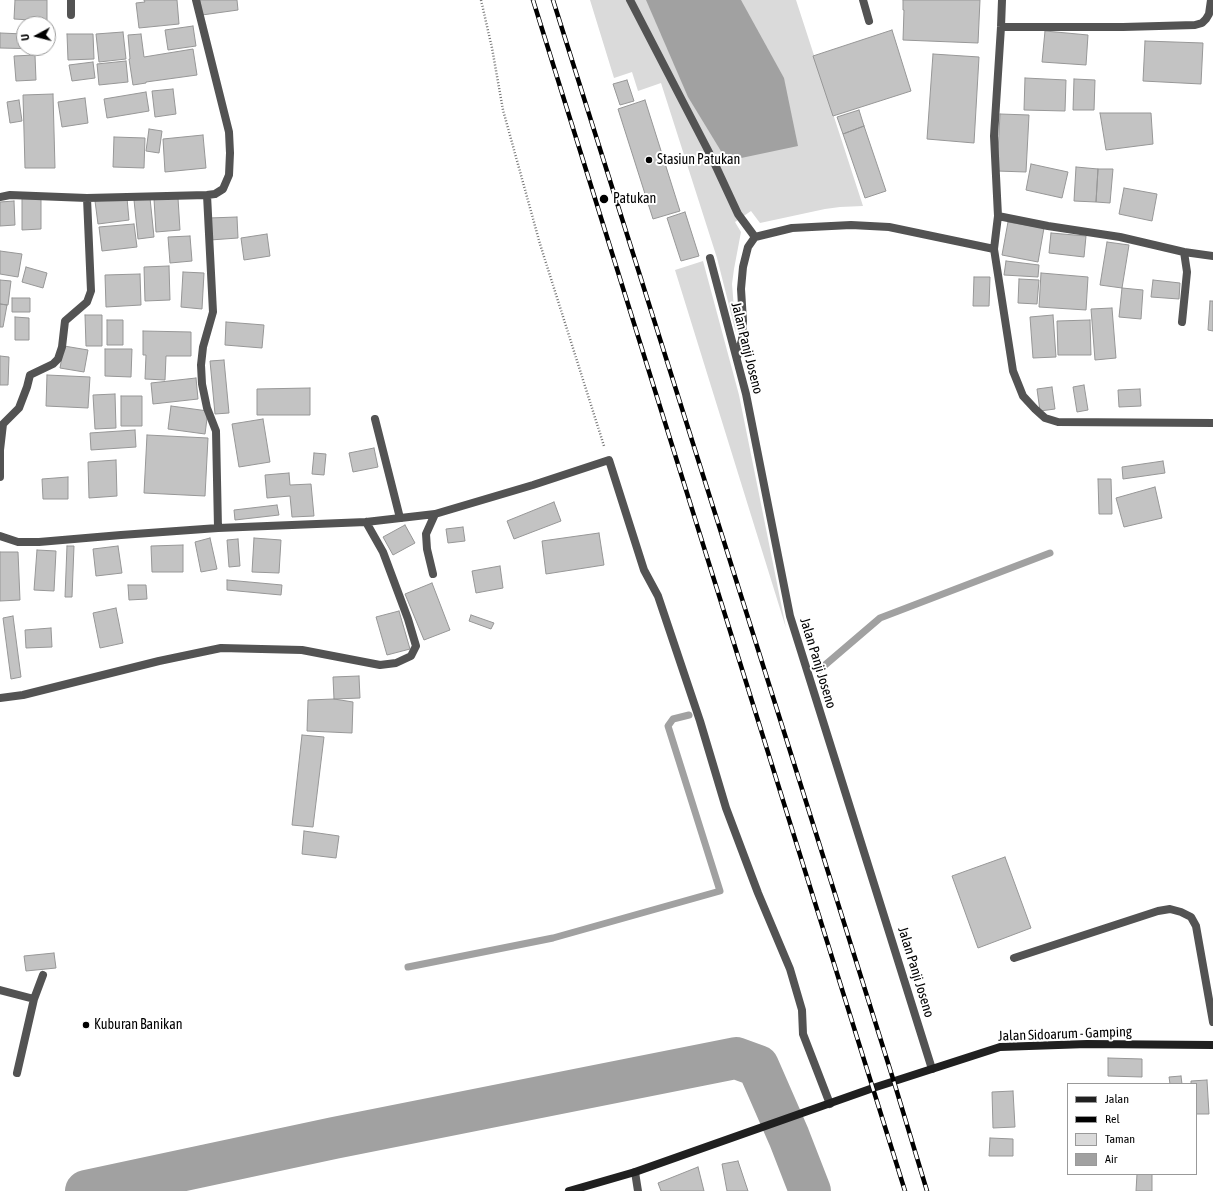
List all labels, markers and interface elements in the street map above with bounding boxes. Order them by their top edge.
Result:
north arrow [16,16,56,56]
text: U [19,33,31,41]
place label: Stasiun Patukan [657,152,740,168]
marker: Stasiun Patukan [644,155,654,165]
place label: Patukan [613,191,656,207]
marker: Patukan [598,193,610,205]
street label: Jalan Panji Joseno [727,300,767,396]
street label: Jalan Panji Joseno [796,616,840,710]
street label: Jalan Panji Joseno [894,925,938,1019]
place label: Kuburan Banikan [94,1017,183,1033]
marker: Kuburan Banikan [81,1020,91,1030]
street label: Jalan Sidoarum - Gamping [998,1023,1132,1045]
legend [1067,1083,1197,1175]
text: Jalan [1105,1092,1129,1106]
text: Rel [1105,1112,1120,1126]
text: Taman [1105,1132,1135,1146]
text: Air [1105,1152,1117,1166]

